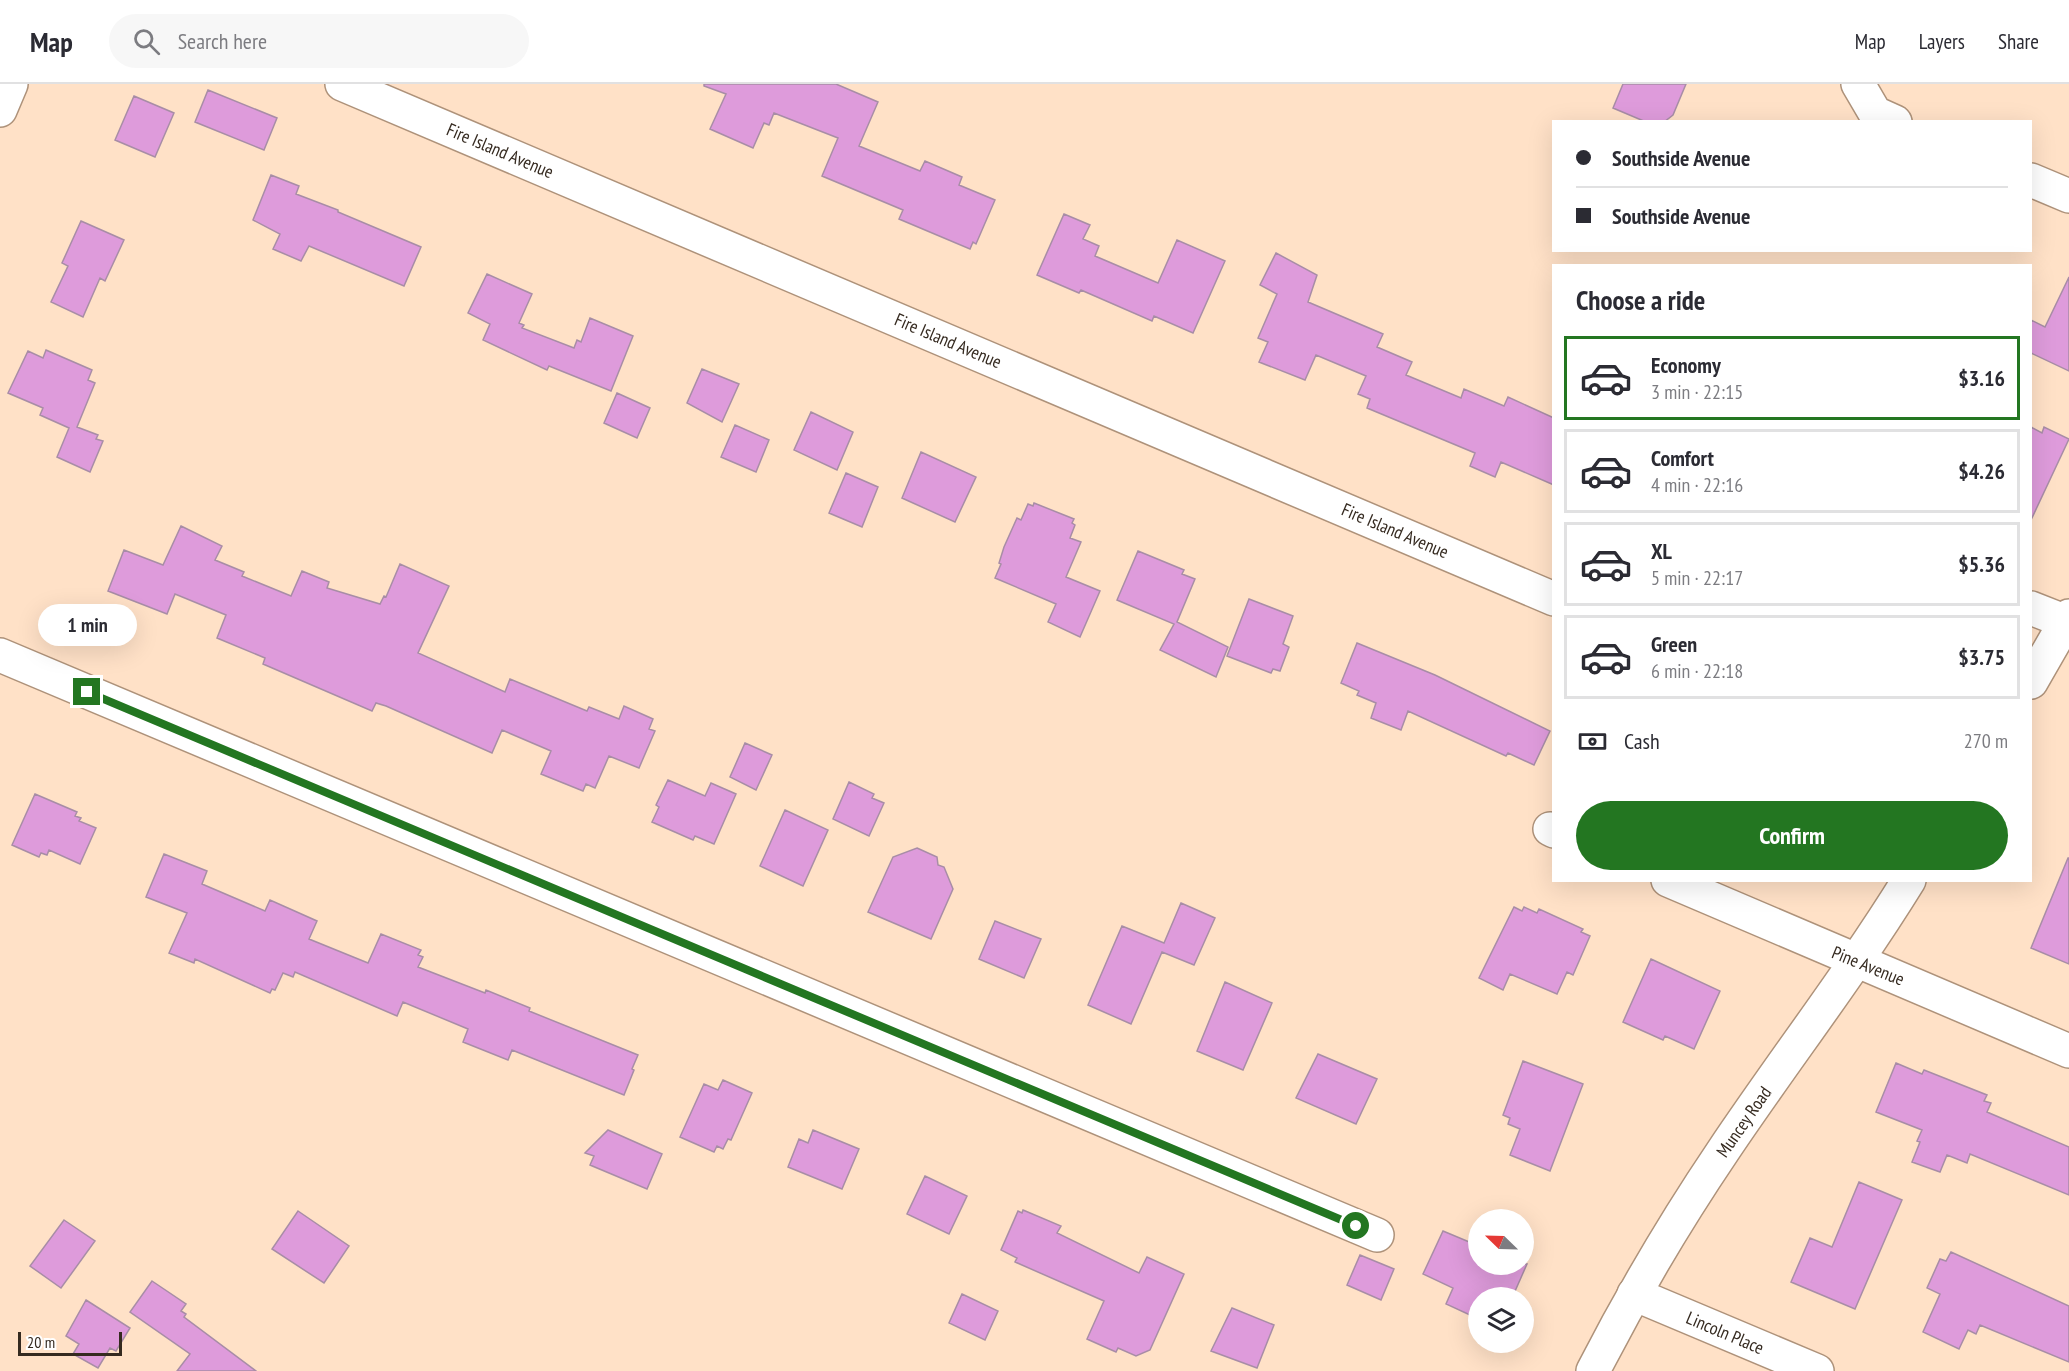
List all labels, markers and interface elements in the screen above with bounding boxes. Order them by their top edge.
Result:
search box [109,14,529,68]
text: Map [30,23,73,60]
icon: search [130,25,163,58]
text: Search here [178,27,267,55]
text: Map [1855,28,1886,55]
text: Layers [1919,28,1965,55]
text: Share [1998,28,2039,55]
street label: Fire Island Avenue [443,118,557,183]
text: Southside Avenue [1612,144,1750,172]
text: Southside Avenue [1612,202,1750,230]
text: Choose a ride [1576,283,1705,317]
street label: Fire Island Avenue [891,308,1005,373]
icon: car [1579,351,1633,405]
text: Economy [1651,351,1721,379]
text: $3.16 [1958,364,2005,392]
text: 3 min · 22:15 [1651,379,1743,405]
icon: car [1579,444,1633,498]
text: Comfort [1651,444,1714,472]
text: $4.26 [1958,457,2005,485]
text: 4 min · 22:16 [1651,472,1743,498]
street label: Fire Island Avenue [1338,498,1452,563]
icon: car [1579,537,1633,591]
text: XL [1651,537,1672,565]
text: $5.36 [1958,550,2005,578]
text: 5 min · 22:17 [1651,565,1743,591]
callout: 1 min [38,605,136,647]
text: 1 min [67,612,108,638]
icon: car [1579,630,1633,684]
text: Green [1651,630,1697,658]
text: $3.75 [1958,643,2005,671]
text: 6 min · 22:18 [1651,658,1743,684]
route end [73,678,100,705]
icon: cash [1576,725,1609,758]
text: Cash [1624,727,1660,755]
text: 270 m [1964,728,2008,754]
button: Confirm [1576,801,2008,870]
street label: Pine Avenue [1829,941,1908,990]
street label: Muncey Road [1711,1082,1776,1162]
north arrow [1468,1209,1534,1275]
map controls [1468,1209,1534,1353]
route start [1342,1212,1369,1239]
button: layers [1468,1287,1534,1353]
street label: Lincoln Place [1683,1306,1767,1359]
scale bar [18,1329,122,1356]
text: 20 m [27,1332,55,1352]

